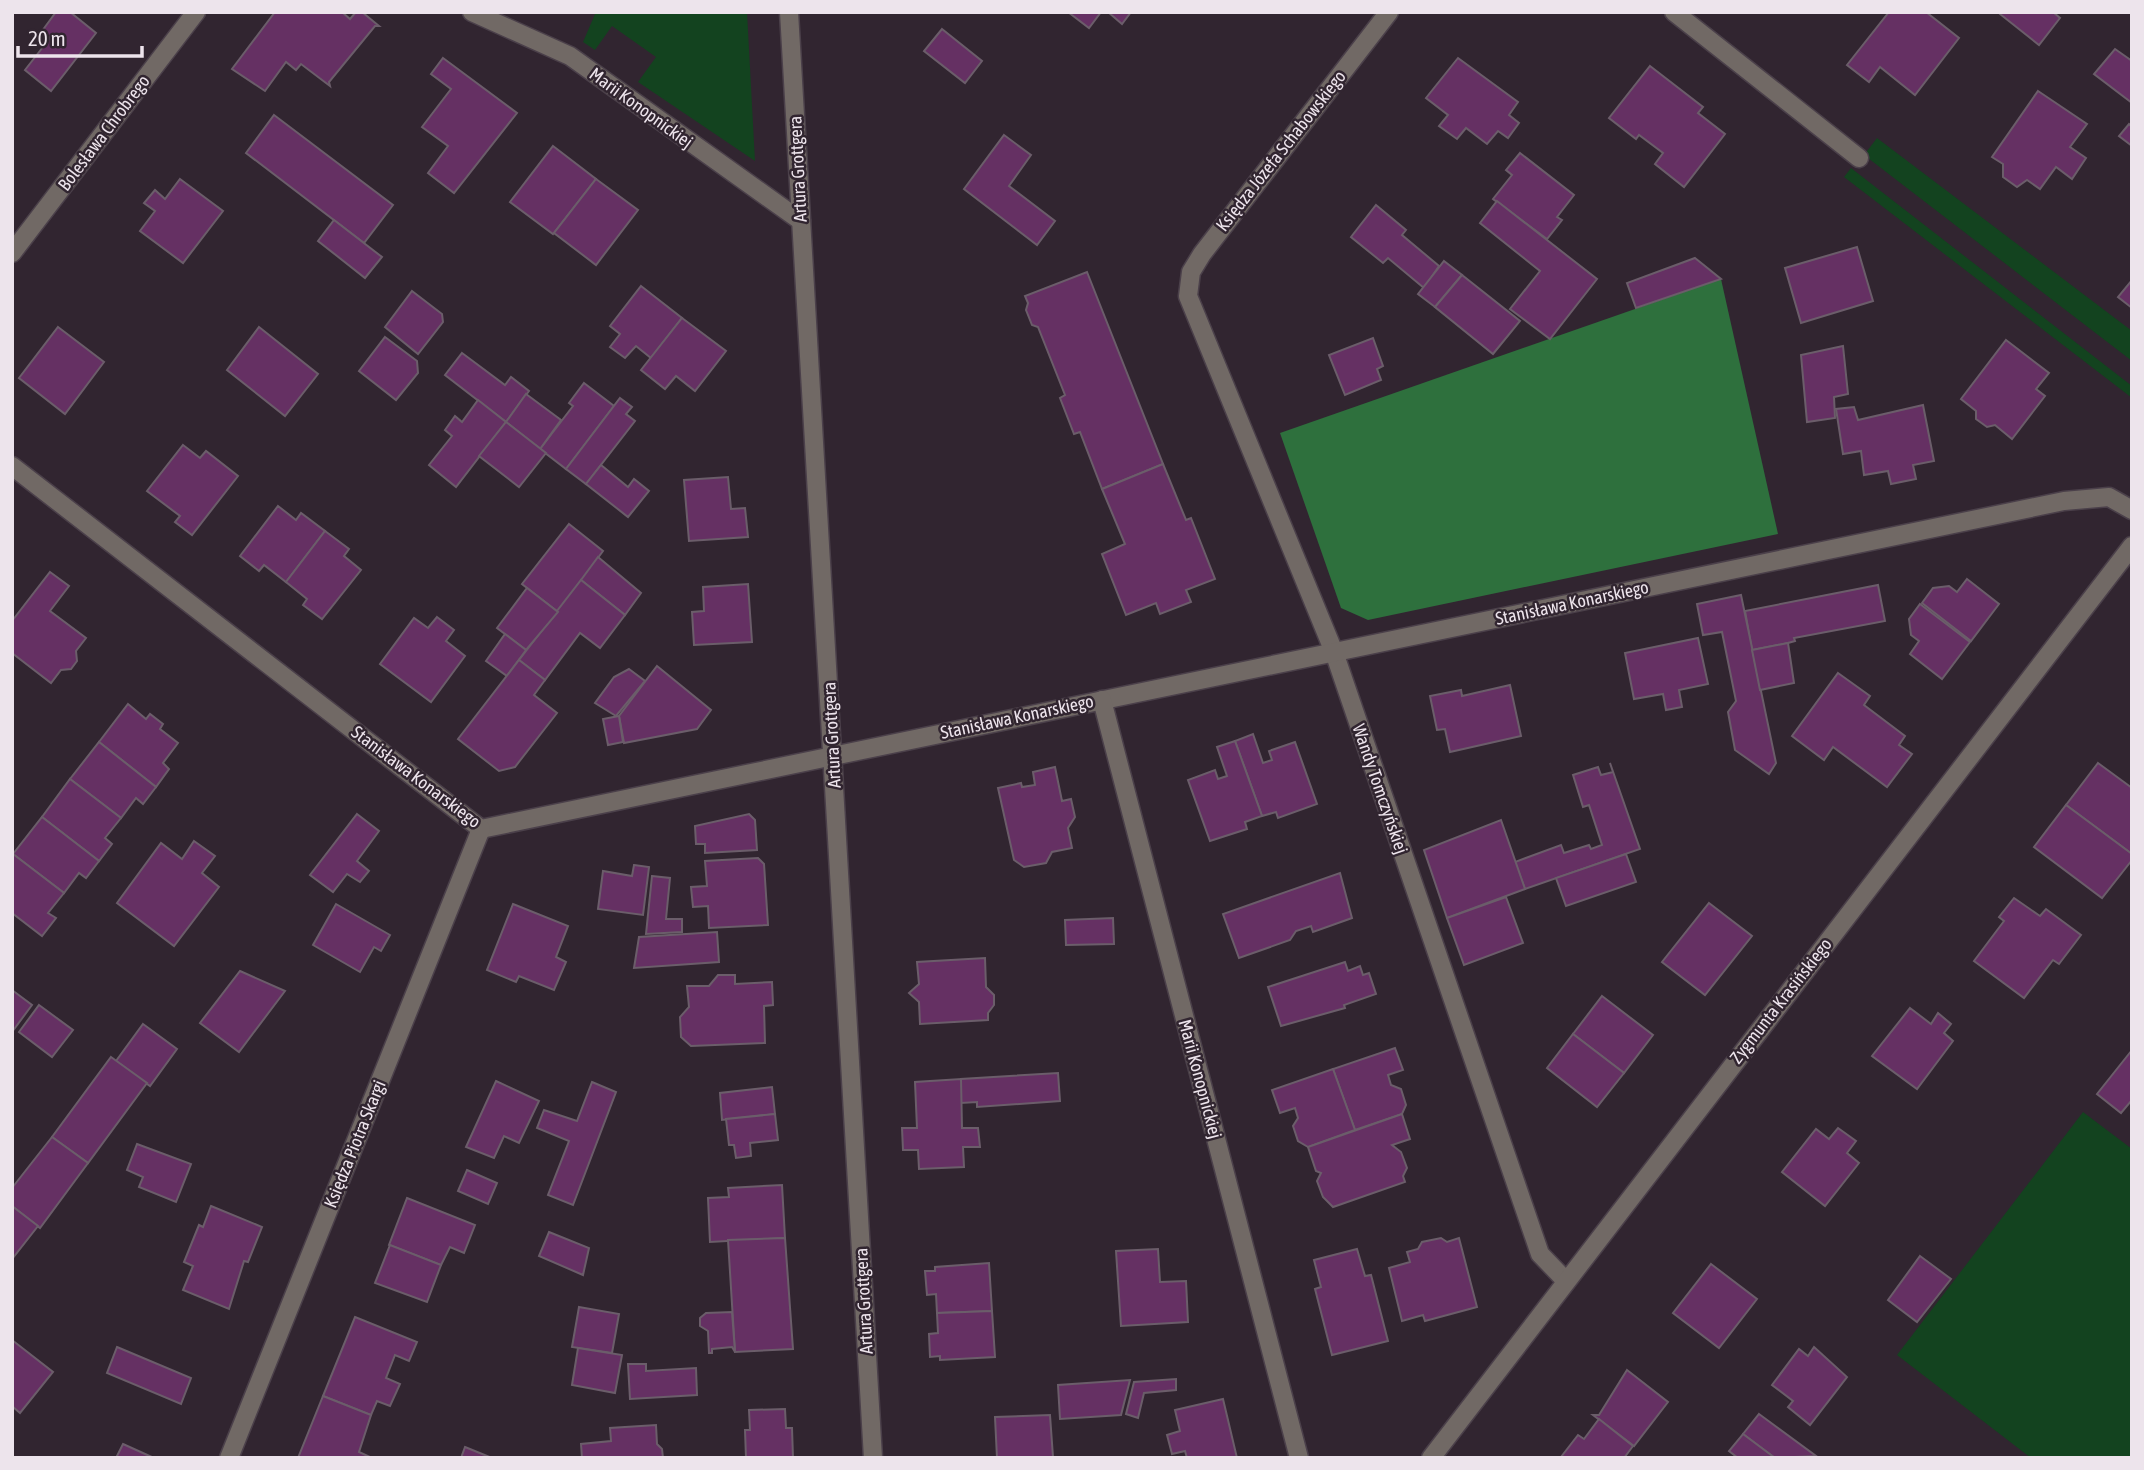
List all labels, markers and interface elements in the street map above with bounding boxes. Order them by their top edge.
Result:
scale bar [18,14,142,58]
text: 20 m [28,26,66,50]
street label: Marii Konopnickiej [586,63,697,152]
street label: Księdza Józefa Schabowskiego [1211,66,1350,235]
street label: Bolesława Chrobrego [53,71,154,195]
street label: Artura Grottgera [784,115,811,223]
street label: Stanisława Konarskiego [1493,576,1650,629]
street label: Artura Grottgera [818,681,845,789]
street label: Stanisława Konarskiego [938,690,1095,743]
street label: Stanisława Konarskiego [348,721,485,832]
street label: Wandy Tomczyńskiej [1348,721,1412,856]
street label: Zygmunta Krasińskiego [1725,934,1836,1067]
street label: Marii Konopnickiej [1174,1017,1226,1141]
street label: Księdza Piotra Skargi [319,1077,390,1211]
street label: Artura Grottgera [850,1247,877,1355]

